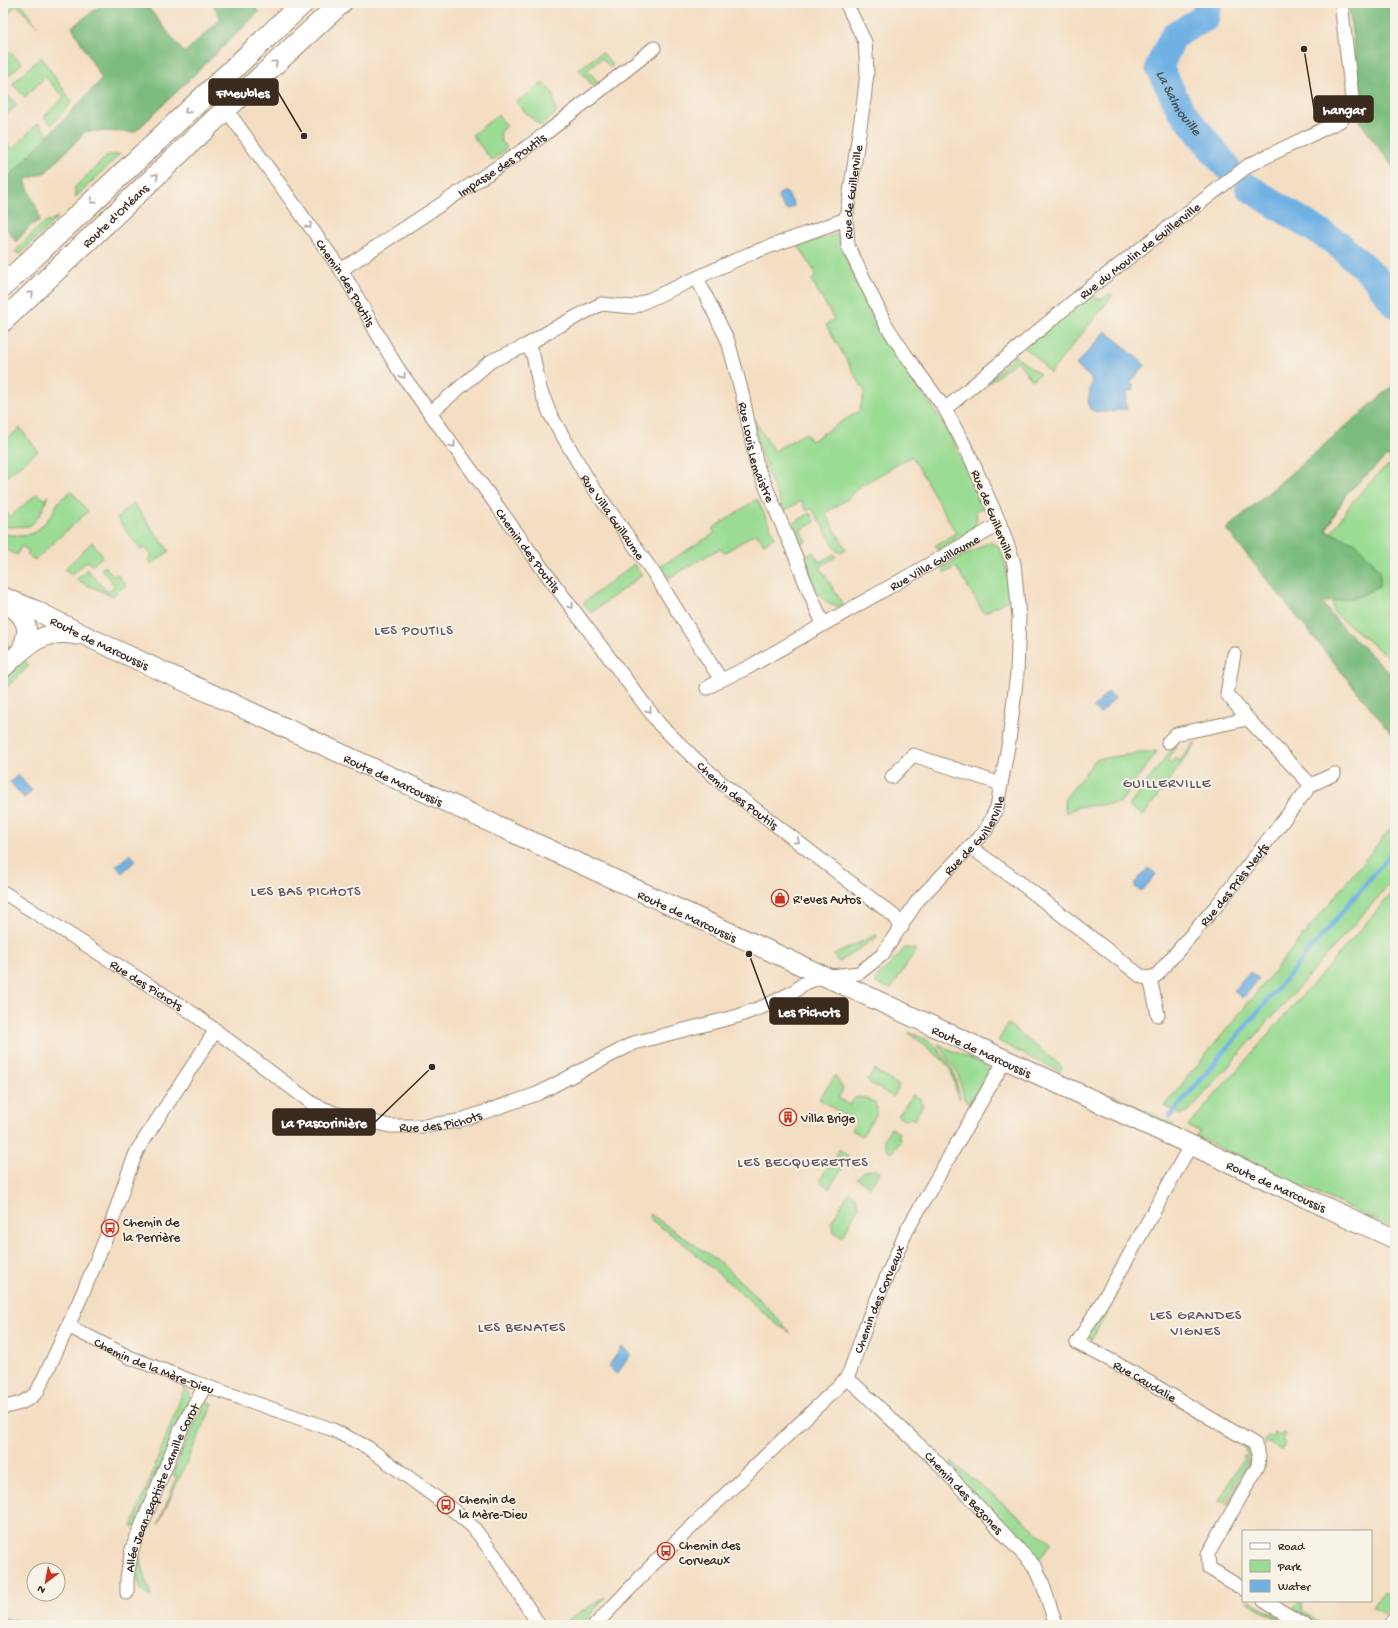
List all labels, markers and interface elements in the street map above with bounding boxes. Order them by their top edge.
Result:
one-way arrow [270,61,278,68]
water label: La Salmouille [1151,68,1205,141]
callout: FMeubles [209,79,278,105]
text: FMeubles [215,86,271,103]
callout: hangar [1314,96,1373,122]
text: hangar [1323,103,1367,120]
one-way arrow [184,107,192,114]
street label: Impasse des Poutils [455,130,551,201]
street label: Rue de Guillerville [841,144,867,240]
one-way arrow [151,173,159,181]
street label: Route d'Orléans [80,181,154,252]
one-way arrow [90,196,98,204]
street label: Rue du Moulin de Guillerville [1077,200,1204,303]
one-way arrow [305,222,312,229]
street label: Chemin des Poutils [311,237,377,331]
one-way arrow [26,292,34,299]
one-way arrow [398,371,405,378]
street label: Rue Louis Lemaistre [734,401,777,505]
one-way arrow [448,440,455,447]
street label: Rue de Guillerville [967,468,1017,562]
street label: Rue Villa Guillaume [577,472,647,564]
street label: Chemin des Poutils [491,506,563,597]
street label: Rue Villa Guillaume [888,532,983,595]
one-way arrow [566,602,573,609]
street label: Route de Marcoussis [47,614,152,675]
district label: LES POUTILS [374,623,454,640]
one-way arrow [644,706,651,713]
street label: Route de Marcoussis [341,752,446,811]
street label: Chemin des Poutils [693,759,781,835]
district label: GUILLERVILLE [1123,776,1212,793]
street label: Rue de Guillerville [941,795,1009,879]
one-way arrow [792,836,799,843]
street label: Rue des Près Neufs [1197,840,1273,930]
district label: LES BAS PICHOTS [251,884,361,901]
street label: Route de Marcoussis [635,888,740,947]
shop icon: R'eves Autos [770,888,790,908]
place label: R'eves Autos [793,893,862,908]
street label: Rue des Pichots [107,957,186,1015]
callout: Les Pichots [770,998,848,1024]
text: Les Pichots [778,1005,841,1022]
street label: Route de Marcoussis [929,1024,1034,1083]
building icon: Villa Brige [778,1107,798,1127]
street label: Rue des Pichots [399,1108,485,1136]
callout: La Pascorinière [273,1109,375,1135]
place label: Villa Brige [800,1112,856,1127]
text: La Pascorinière [281,1116,368,1133]
district label: LES BECQUERETTES [737,1155,869,1172]
street label: Route de Marcoussis [1224,1158,1329,1217]
place label: Chemin de la Perrière [123,1216,180,1246]
bus stop icon: Chemin de la Perrière [100,1218,120,1238]
street label: Chemin des Corveaux [852,1243,909,1356]
district label: LES GRANDES VIGNES [1150,1308,1242,1341]
district label: LES BENATES [478,1320,566,1337]
street label: Chemin de la Mère-Dieu [91,1336,215,1398]
street label: Rue Caudalie [1110,1358,1179,1407]
street label: Allée Jean-Baptiste Camille Corot [123,1400,205,1574]
street label: Chemin des Bezones [921,1449,1006,1539]
place label: Chemin de la Mère-Dieu [459,1493,527,1523]
bus stop icon: Chemin de la Mère-Dieu [436,1495,456,1515]
legend [1242,1530,1372,1602]
place label: Chemin des Corveaux [679,1539,741,1569]
bus stop icon: Chemin des Corveaux [656,1541,676,1561]
text: Road [1278,1541,1305,1555]
text: Park [1277,1561,1303,1575]
north arrow [26,1562,66,1602]
text: Water [1278,1581,1312,1595]
text: N [36,1582,48,1596]

